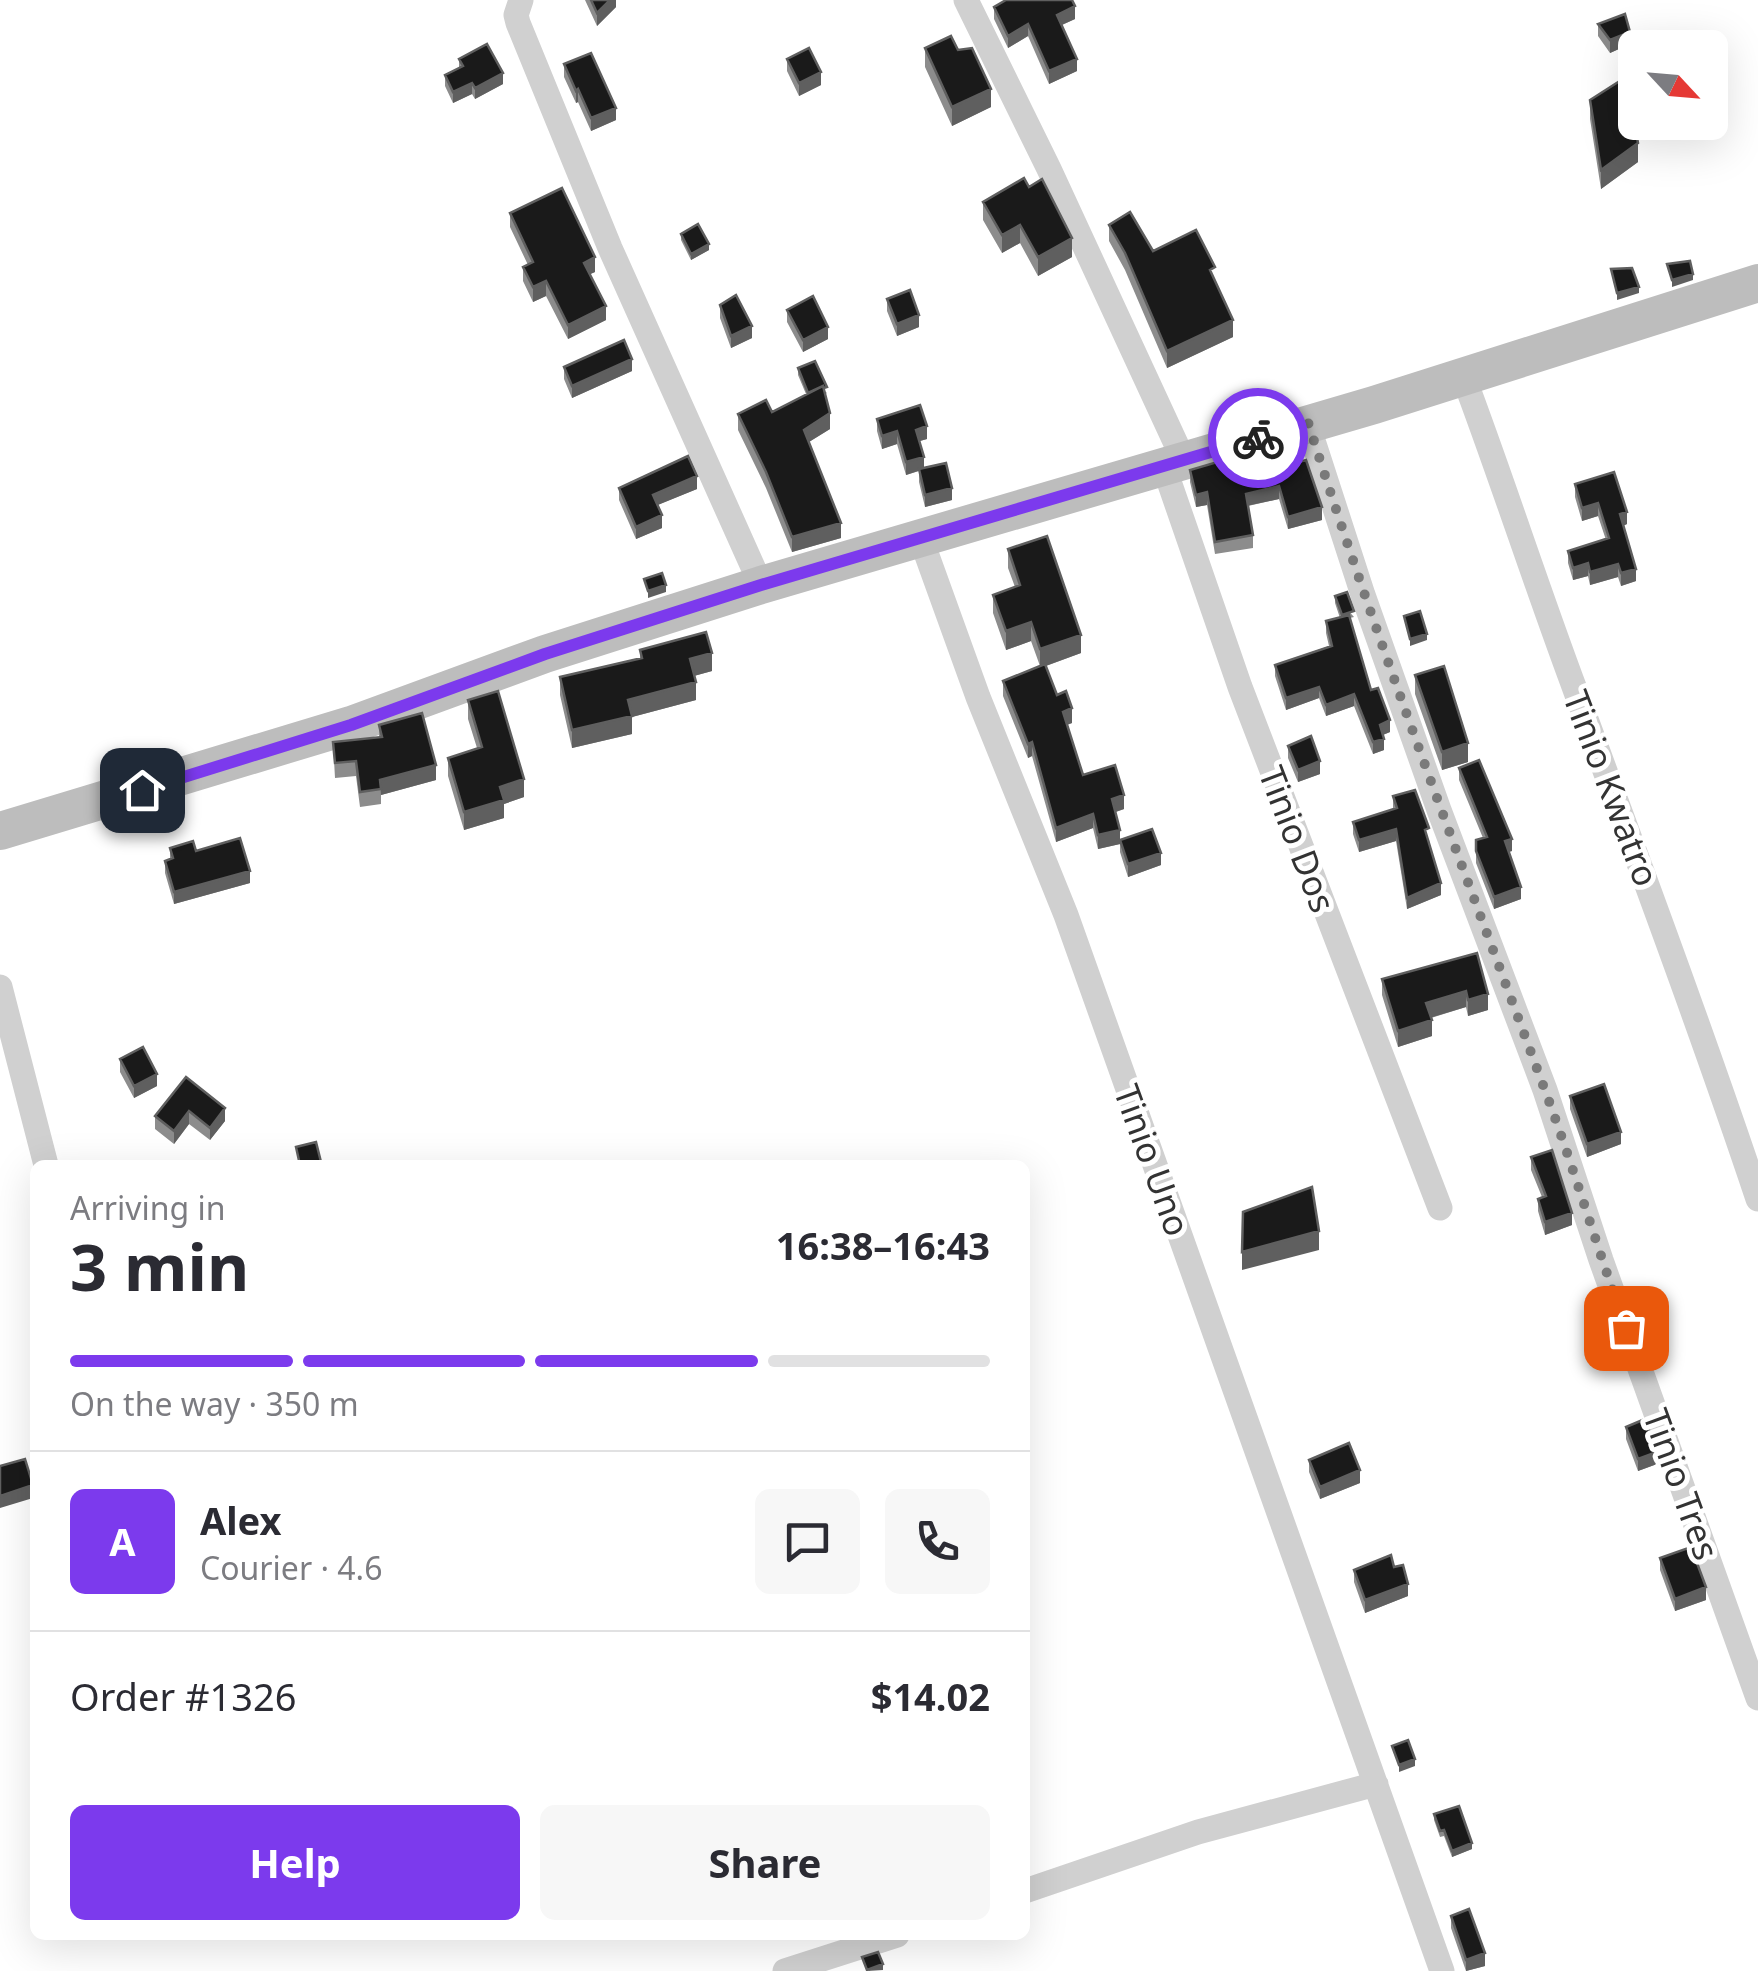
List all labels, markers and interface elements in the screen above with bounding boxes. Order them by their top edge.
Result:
north arrow [1618,30,1728,140]
map controls [1618,30,1728,140]
courier [1208,388,1308,488]
icon: bike [1231,411,1286,466]
street label: Tinio Kwatro [1553,684,1671,892]
pin [100,748,185,833]
street label: Tinio Dos [1249,759,1347,919]
icon: home [115,763,170,818]
street label: Tinio Uno [1104,1078,1202,1242]
text: Arriving in [70,1186,225,1229]
text: 16:38–16:43 [776,1219,990,1271]
text: 3 min [70,1222,249,1310]
pin [1584,1286,1669,1371]
icon: bag [1599,1301,1654,1356]
text: On the way · 350 m [70,1382,359,1425]
street label: Tinio Tres [1633,1402,1731,1566]
button: chat [755,1489,860,1594]
button: phone [885,1489,990,1594]
text: Alex [200,1494,282,1546]
text: A [109,1515,136,1567]
text: Courier · 4.6 [200,1546,383,1589]
text: Order #1326 [70,1670,296,1722]
text: $14.02 [871,1670,990,1722]
button: Help [70,1805,520,1920]
button: Share [540,1805,990,1920]

